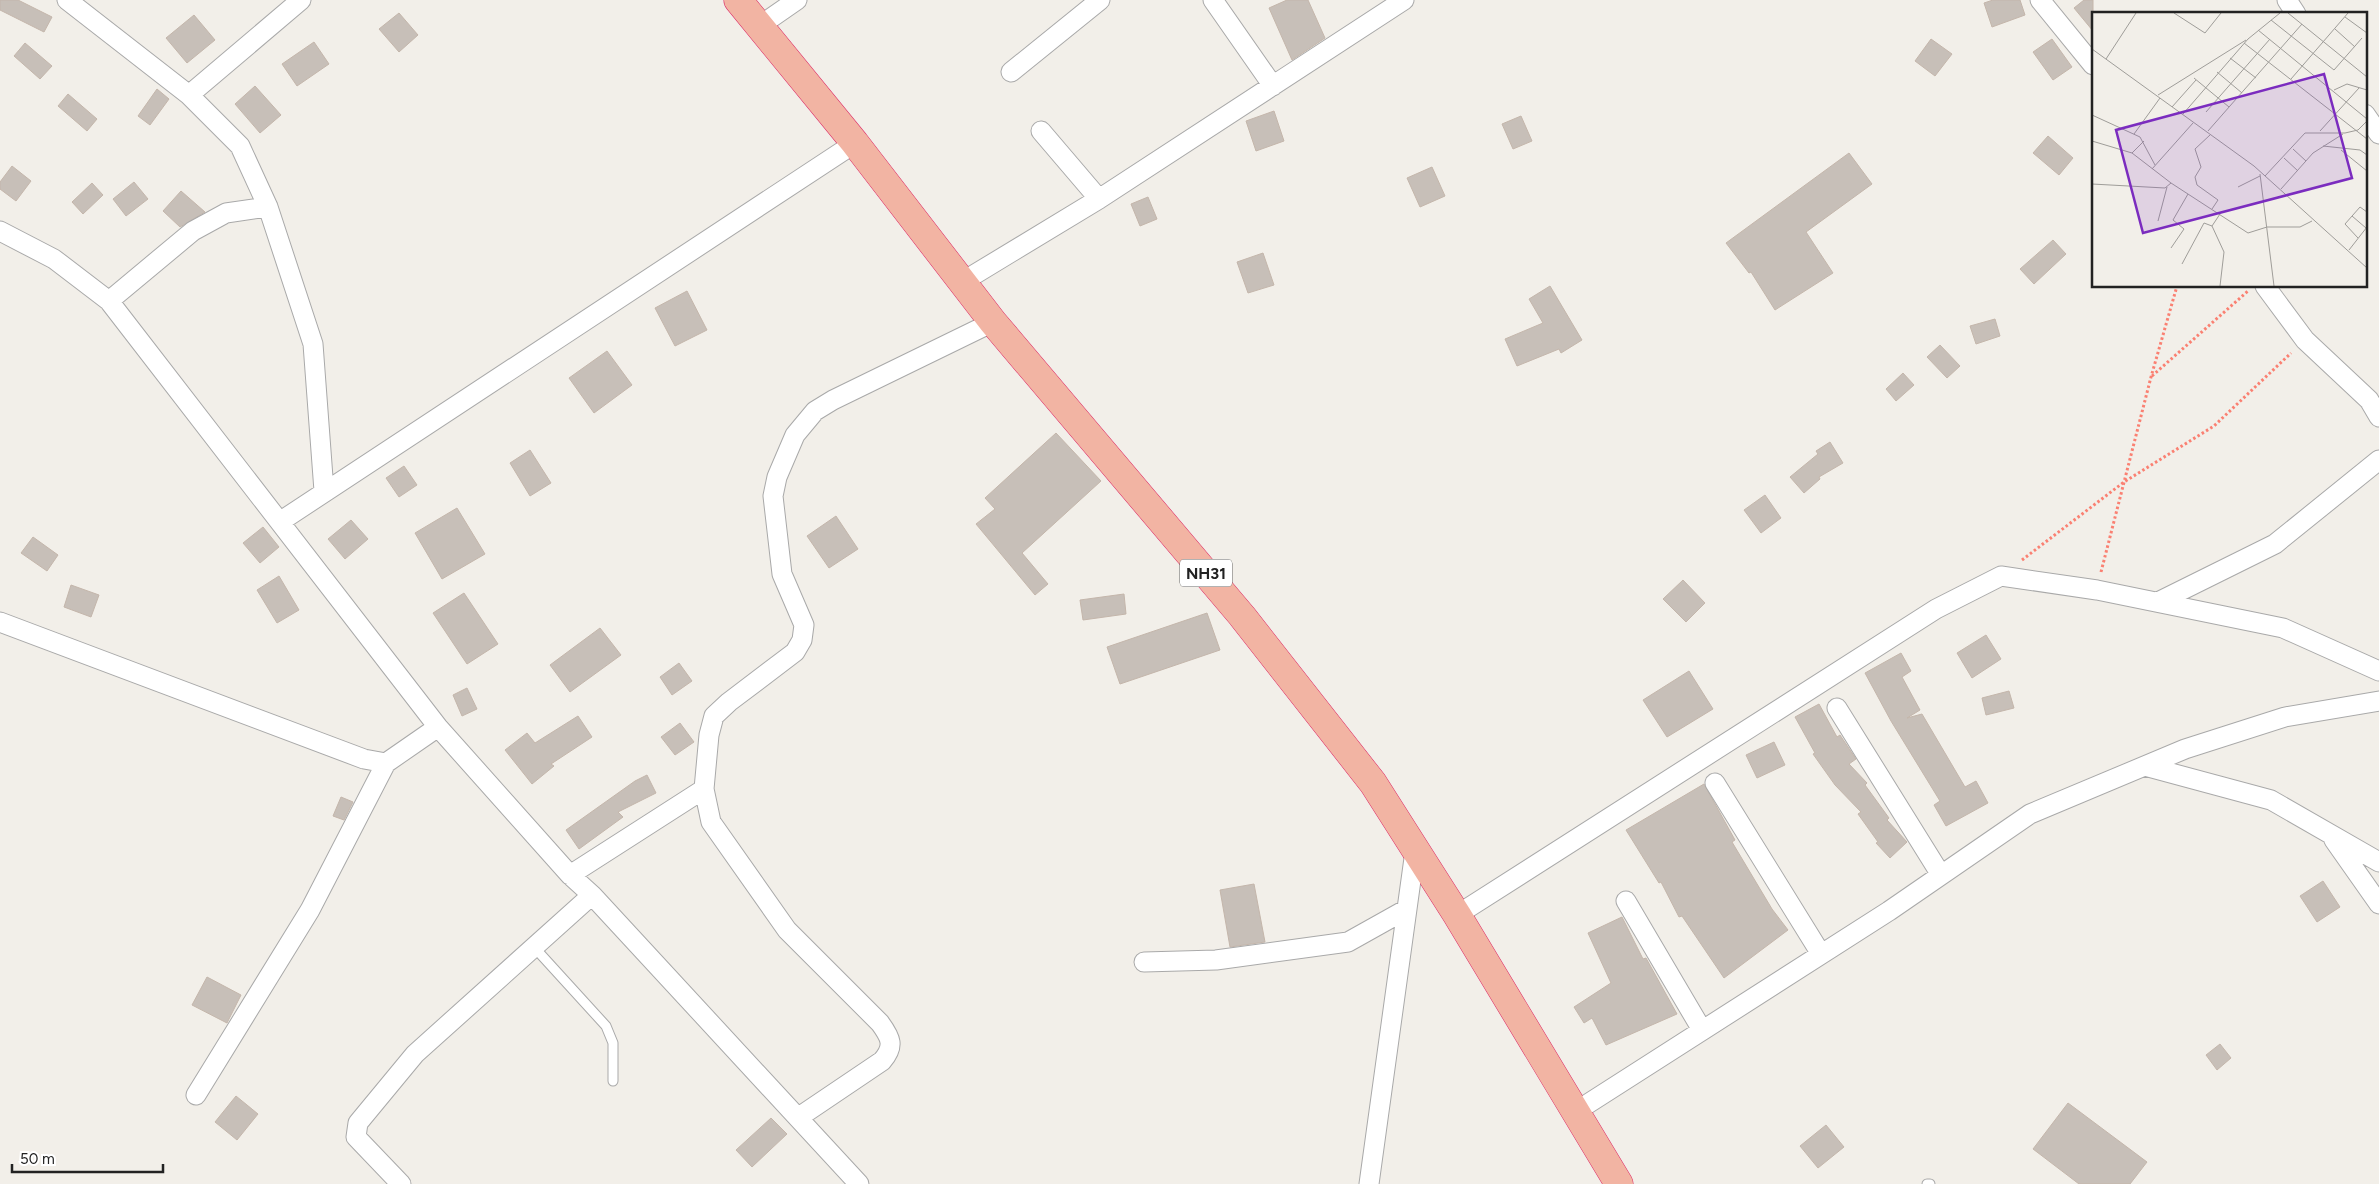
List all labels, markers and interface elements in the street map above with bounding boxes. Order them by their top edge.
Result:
inset map [2092,12,2366,288]
road number: NH31 [1180,560,1232,586]
scale bar [12,1142,164,1174]
text: 50 m [20,1150,55,1168]

